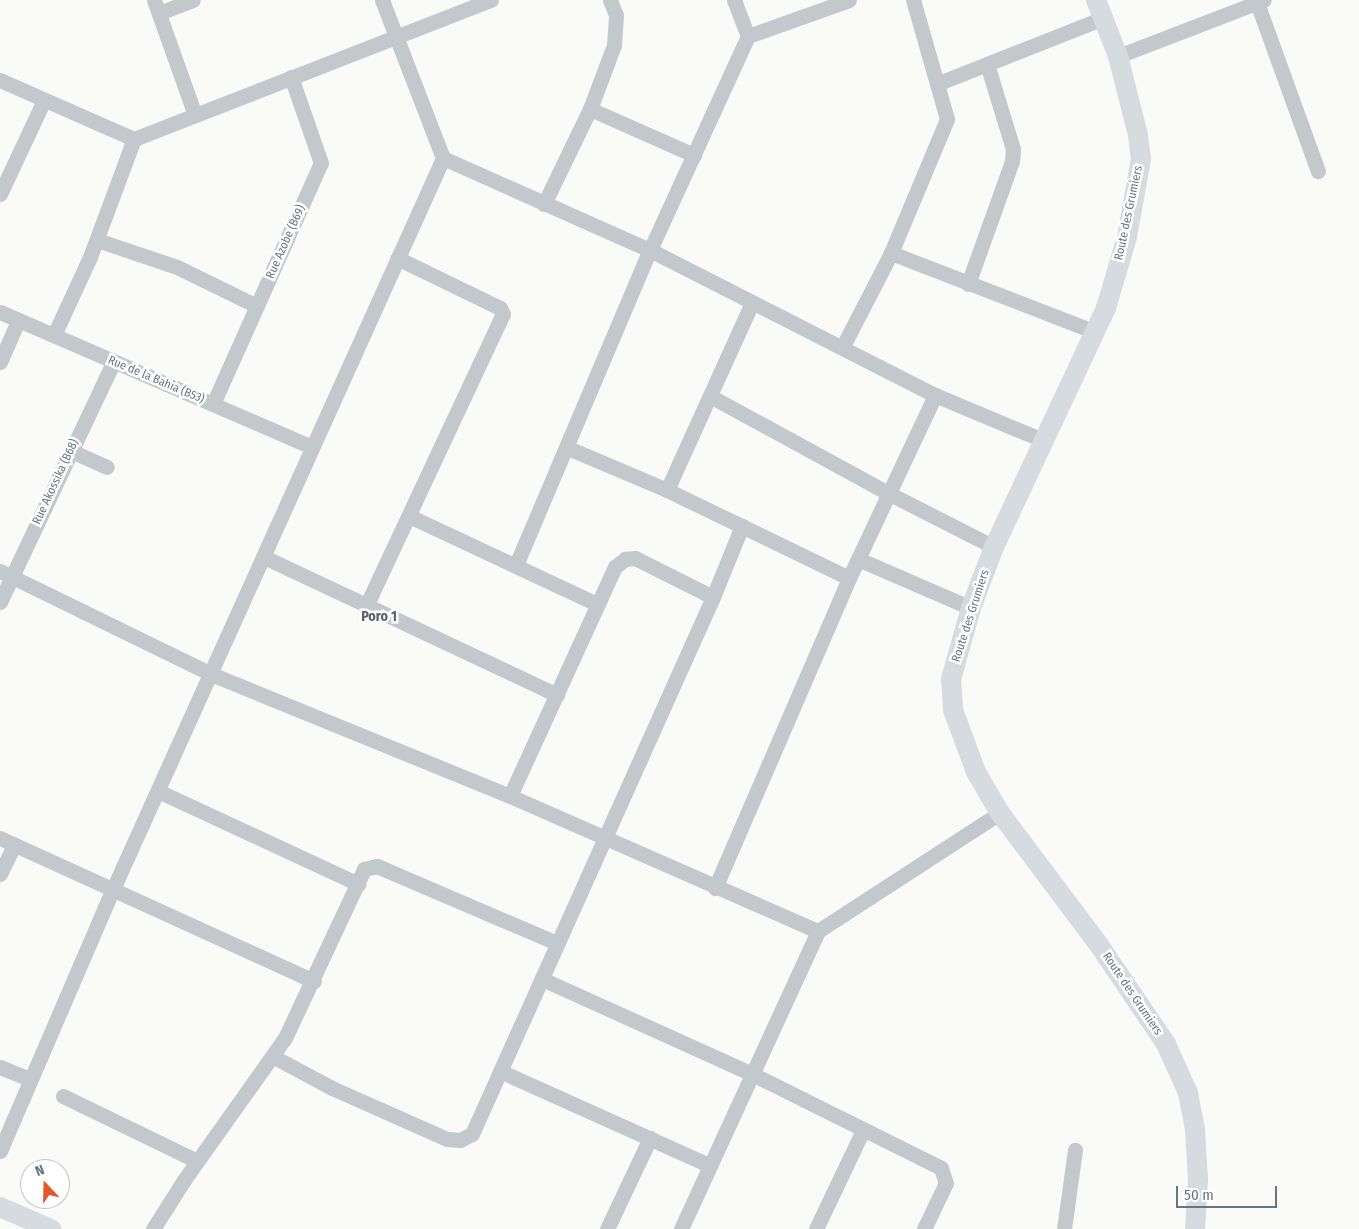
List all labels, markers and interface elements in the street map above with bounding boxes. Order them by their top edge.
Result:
street label: Route des Grumiers [1112,164,1146,262]
street label: Rue Azobe (B69) [263,203,309,281]
street label: Rue de la Bahia (B53) [106,353,206,407]
street label: Rue Akossika (B68) [30,437,82,527]
street label: Route des Grumiers [949,568,993,664]
district label: Poro 1 [361,609,397,625]
street label: Route des Grumiers [1099,950,1165,1038]
north arrow [20,1159,70,1209]
text: N [33,1161,47,1180]
scale bar [1179,1176,1280,1208]
text: 50 m [1184,1186,1214,1204]

